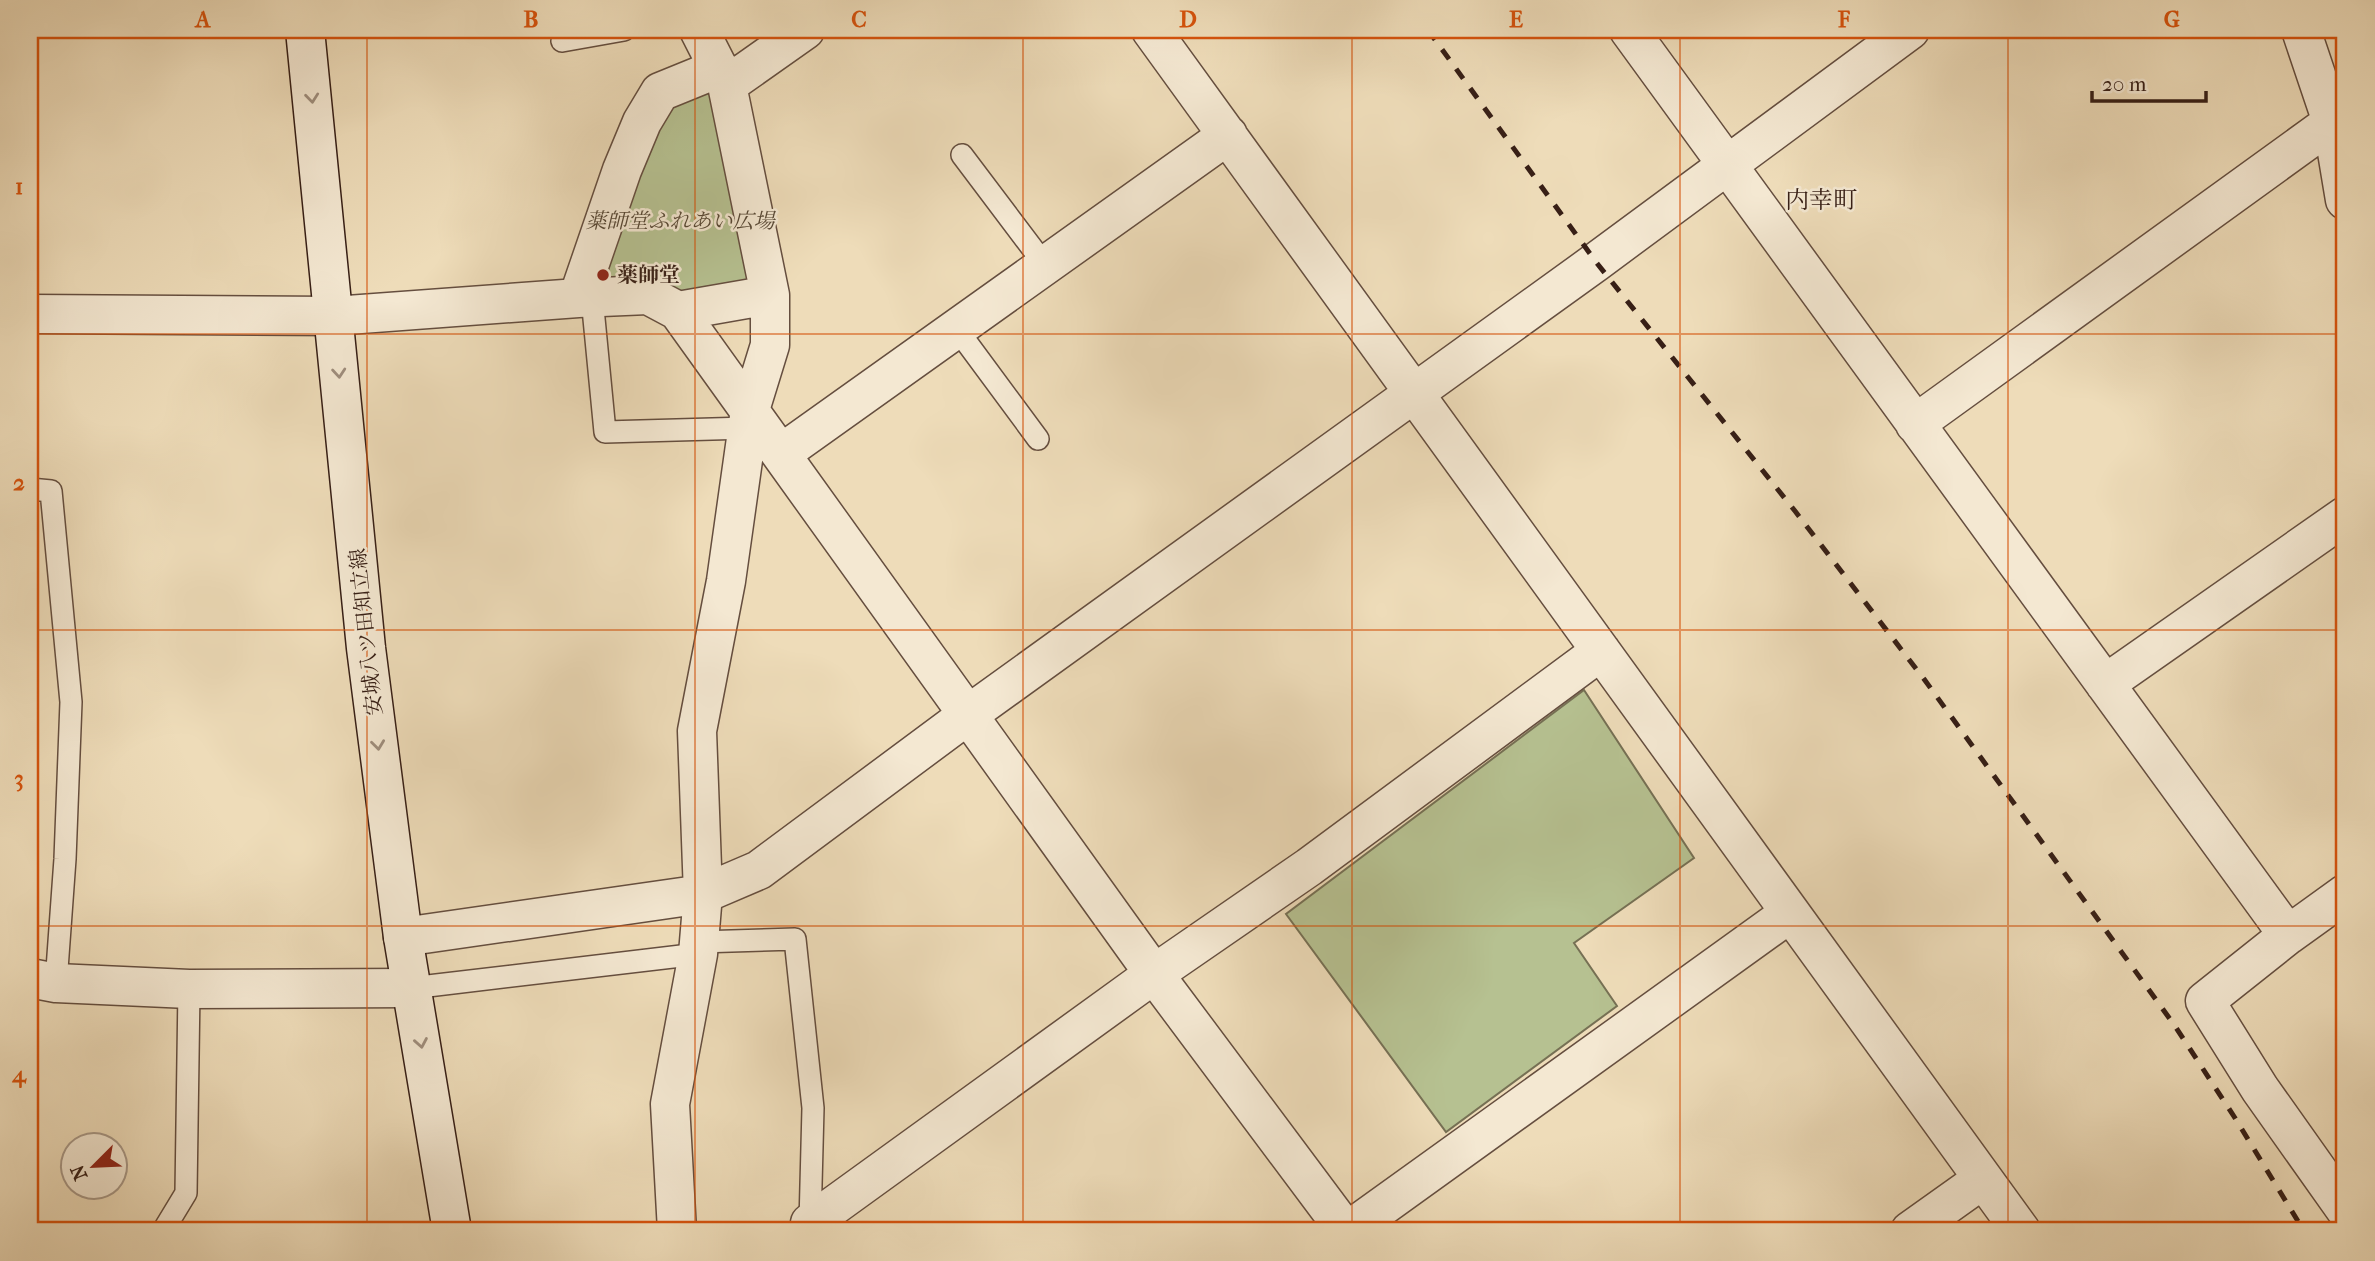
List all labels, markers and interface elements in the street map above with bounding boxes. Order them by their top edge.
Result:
text: A [194,6,212,33]
text: B [524,6,539,33]
text: C [851,6,867,33]
text: D [1179,6,1197,33]
text: E [1509,6,1523,33]
text: F [1837,6,1851,33]
text: G [2164,6,2180,33]
scale bar [2092,60,2205,104]
text: 20 m [2102,72,2147,96]
one-way arrow [304,92,319,103]
text: 1 [15,173,23,200]
district label: 内幸町 [1785,186,1857,214]
park label: 薬師堂ふれあい広場 [586,209,776,233]
place label: 薬師堂 [617,263,680,287]
marker: 薬師堂 [595,267,611,283]
one-way arrow [331,368,346,379]
text: 2 [13,469,25,496]
street label: 安城八ツ田知立線 [345,547,387,717]
one-way arrow [371,739,386,751]
text: 3 [14,765,24,792]
one-way arrow [413,1037,428,1049]
text: 4 [11,1061,27,1088]
north arrow [60,1132,130,1202]
text: N [66,1161,92,1184]

